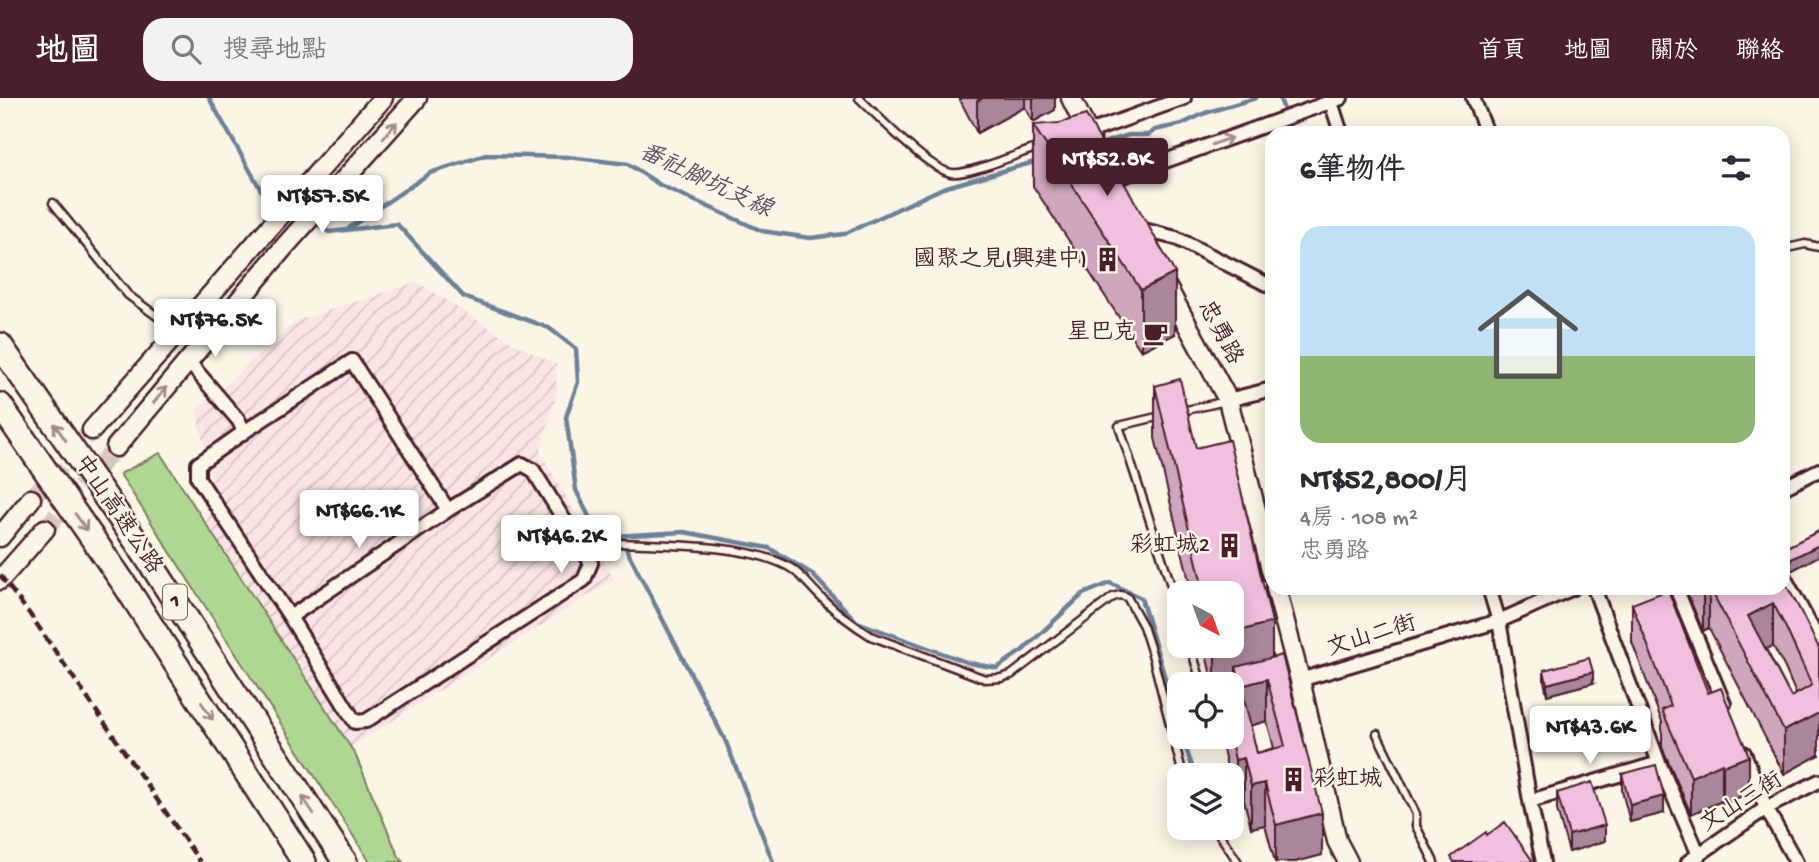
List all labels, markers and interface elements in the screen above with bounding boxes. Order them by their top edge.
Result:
search box [143,18,633,81]
icon: search [167,30,205,68]
text: 地圖 [35,35,101,73]
text: 搜尋地點 [223,37,327,68]
text: 首頁 [1478,38,1526,67]
text: 地圖 [1564,38,1612,67]
text: 關於 [1650,38,1698,67]
text: 聯絡 [1736,38,1784,67]
one-way arrow [382,121,398,139]
one-way arrow [1211,134,1233,146]
water label: 番社腳坑支線 [634,138,779,226]
pin: NT$52.8K [1035,139,1179,198]
text: NT$52.8K [1062,147,1152,174]
icon: filters [1717,149,1755,187]
text: 6筆物件 [1300,155,1405,190]
pin: NT$57.5K [250,176,394,235]
text: NT$57.5K [277,184,367,211]
place label: 國聚之見(興建中) [913,246,1087,274]
building icon: 國聚之見(興建中) [1093,246,1121,274]
icon: home [1465,271,1591,397]
street label: 忠勇路 [1191,296,1248,370]
pin: NT$76.5K [143,300,287,359]
text: NT$76.5K [170,308,260,335]
place label: 星巴克 [1067,319,1136,347]
cafe icon: 星巴克 [1142,319,1170,347]
one-way arrow [152,386,168,404]
one-way arrow [53,423,67,442]
street label: 中山高速公路 [67,449,168,580]
text: NT$52,800/月 [1300,465,1472,500]
pin: NT$66.1K [287,490,431,550]
text: NT$66.1K [316,499,402,526]
text: 4房 · 108 m² [1300,506,1418,533]
one-way arrow [74,512,88,531]
pin: NT$46.2K [489,516,633,575]
text: NT$46.2K [517,524,605,551]
place label: 彩虹城2 [1130,532,1210,560]
building icon: 彩虹城2 [1216,532,1244,560]
text: 忠勇路 [1300,539,1369,566]
north arrow [1167,581,1244,658]
map controls [1167,581,1244,840]
road number: 1 [163,584,187,620]
street label: 文山二街 [1324,610,1420,663]
button: locate [1167,672,1244,749]
one-way arrow [199,701,214,720]
pin: NT$43.6K [1518,706,1662,766]
text: NT$43.6K [1546,715,1634,742]
button: layers [1167,763,1244,840]
building icon: 彩虹城 [1279,766,1307,794]
place label: 彩虹城 [1313,766,1382,794]
street label: 文山三街 [1695,766,1788,839]
one-way arrow [301,796,315,815]

